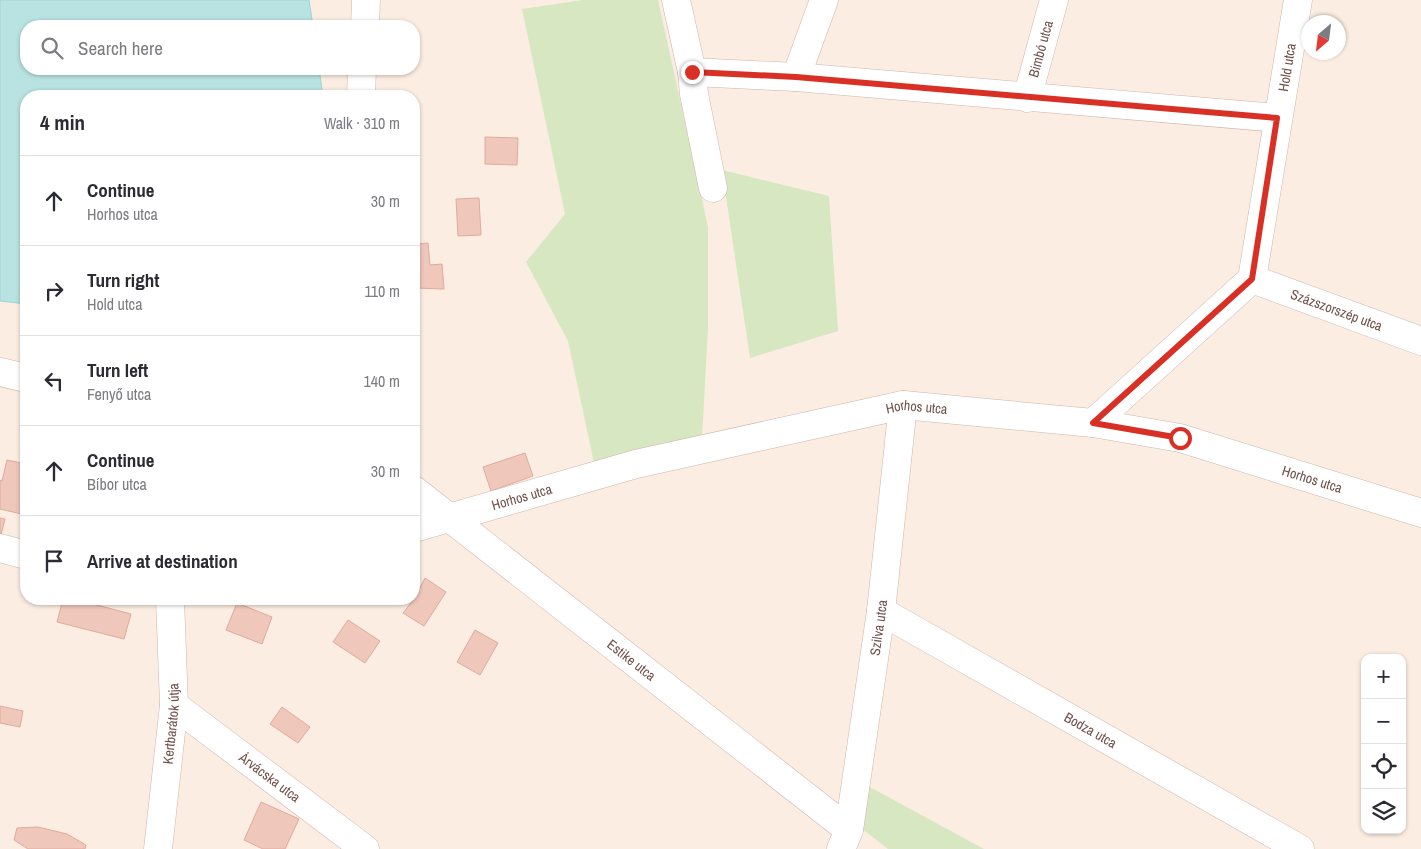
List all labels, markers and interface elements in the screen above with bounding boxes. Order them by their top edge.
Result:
north arrow [1301,15,1346,60]
street label: Bimbó utca [1024,18,1057,79]
search box [20,20,420,75]
icon: search [38,34,66,62]
text: Search here [78,35,163,61]
street label: Hold utca [1274,41,1300,93]
route end [681,61,704,84]
text: 4 min [40,108,85,137]
text: Walk · 310 m [324,112,400,134]
text: Continue [87,177,155,203]
icon: ahead [40,187,68,215]
text: 30 m [371,190,400,212]
text: Horhos utca [87,203,158,225]
text: Turn right [87,267,159,293]
icon: right [40,277,68,305]
text: 110 m [364,280,400,302]
street label: Százszorszép utca [1288,285,1385,335]
text: Hold utca [87,293,142,315]
text: Turn left [87,357,148,383]
icon: left [40,367,68,395]
text: 140 m [364,370,400,392]
text: Fenyő utca [87,383,151,405]
street label: Horhos utca [884,396,949,418]
route start [1169,427,1192,450]
text: Continue [87,447,155,473]
icon: ahead [40,457,68,485]
text: 30 m [371,460,400,482]
street label: Horhos utca [1280,461,1345,497]
text: Bíbor utca [87,473,147,495]
street label: Horhos utca [489,480,554,514]
icon: arrive [40,547,68,575]
text: Arrive at destination [87,548,238,574]
street label: Szilva utca [866,598,891,657]
street label: Estike utca [603,635,660,685]
map controls [1361,654,1406,834]
button: + [1361,654,1406,699]
street label: Kertbarátok útja [158,682,183,765]
button: − [1361,699,1406,744]
street label: Bodza utca [1061,708,1121,752]
button: locate [1361,744,1406,789]
street label: Árvácska utca [235,748,305,807]
button: layers [1361,789,1406,834]

